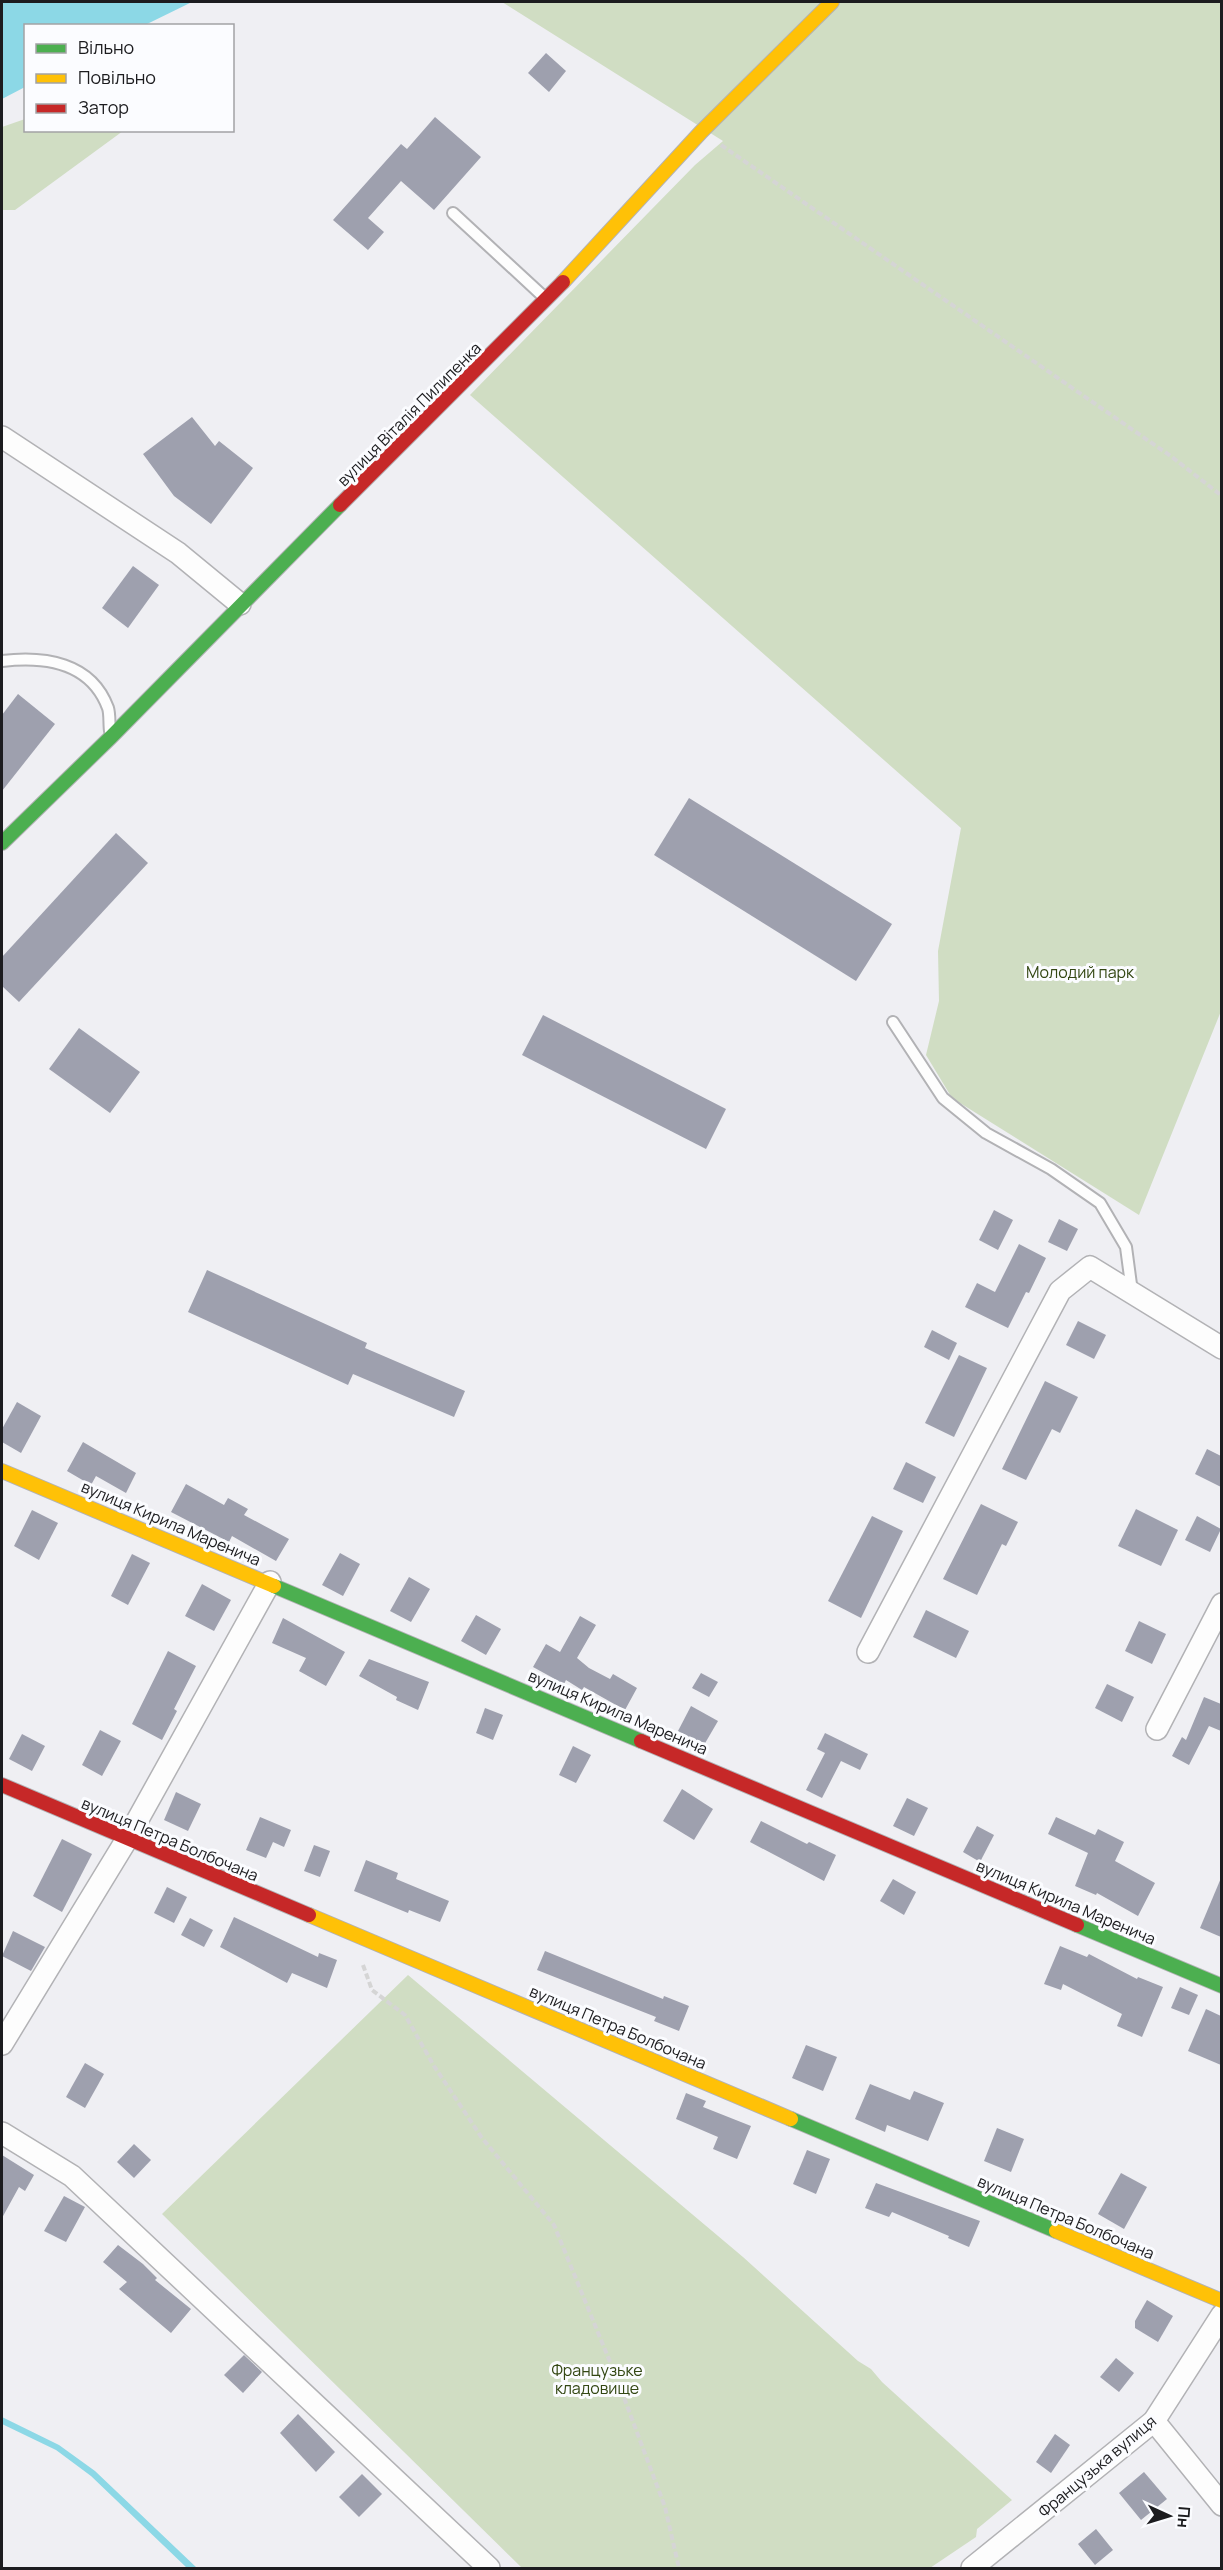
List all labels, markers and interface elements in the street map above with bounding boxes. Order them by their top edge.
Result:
legend [24,24,234,132]
text: Вільно [78,35,134,59]
text: Повільно [78,65,156,89]
text: Затор [78,95,129,119]
street label: вулиця Віталія Пилипенка [332,337,486,491]
park label: Молодий парк [1026,961,1135,983]
street label: вулиця Кирила Маренича [78,1475,264,1571]
street label: вулиця Кирила Маренича [525,1664,711,1760]
street label: вулиця Петра Болбочана [78,1792,262,1886]
street label: вулиця Кирила Маренича [973,1854,1159,1950]
street label: вулиця Петра Болбочана [526,1980,710,2074]
street label: вулиця Петра Болбочана [974,2170,1158,2264]
park label: Французьке кладовище [551,2359,643,2399]
street label: Французька вулиця [1033,2410,1161,2522]
north arrow [1139,2486,1199,2546]
text: Пн [1172,2506,1196,2529]

